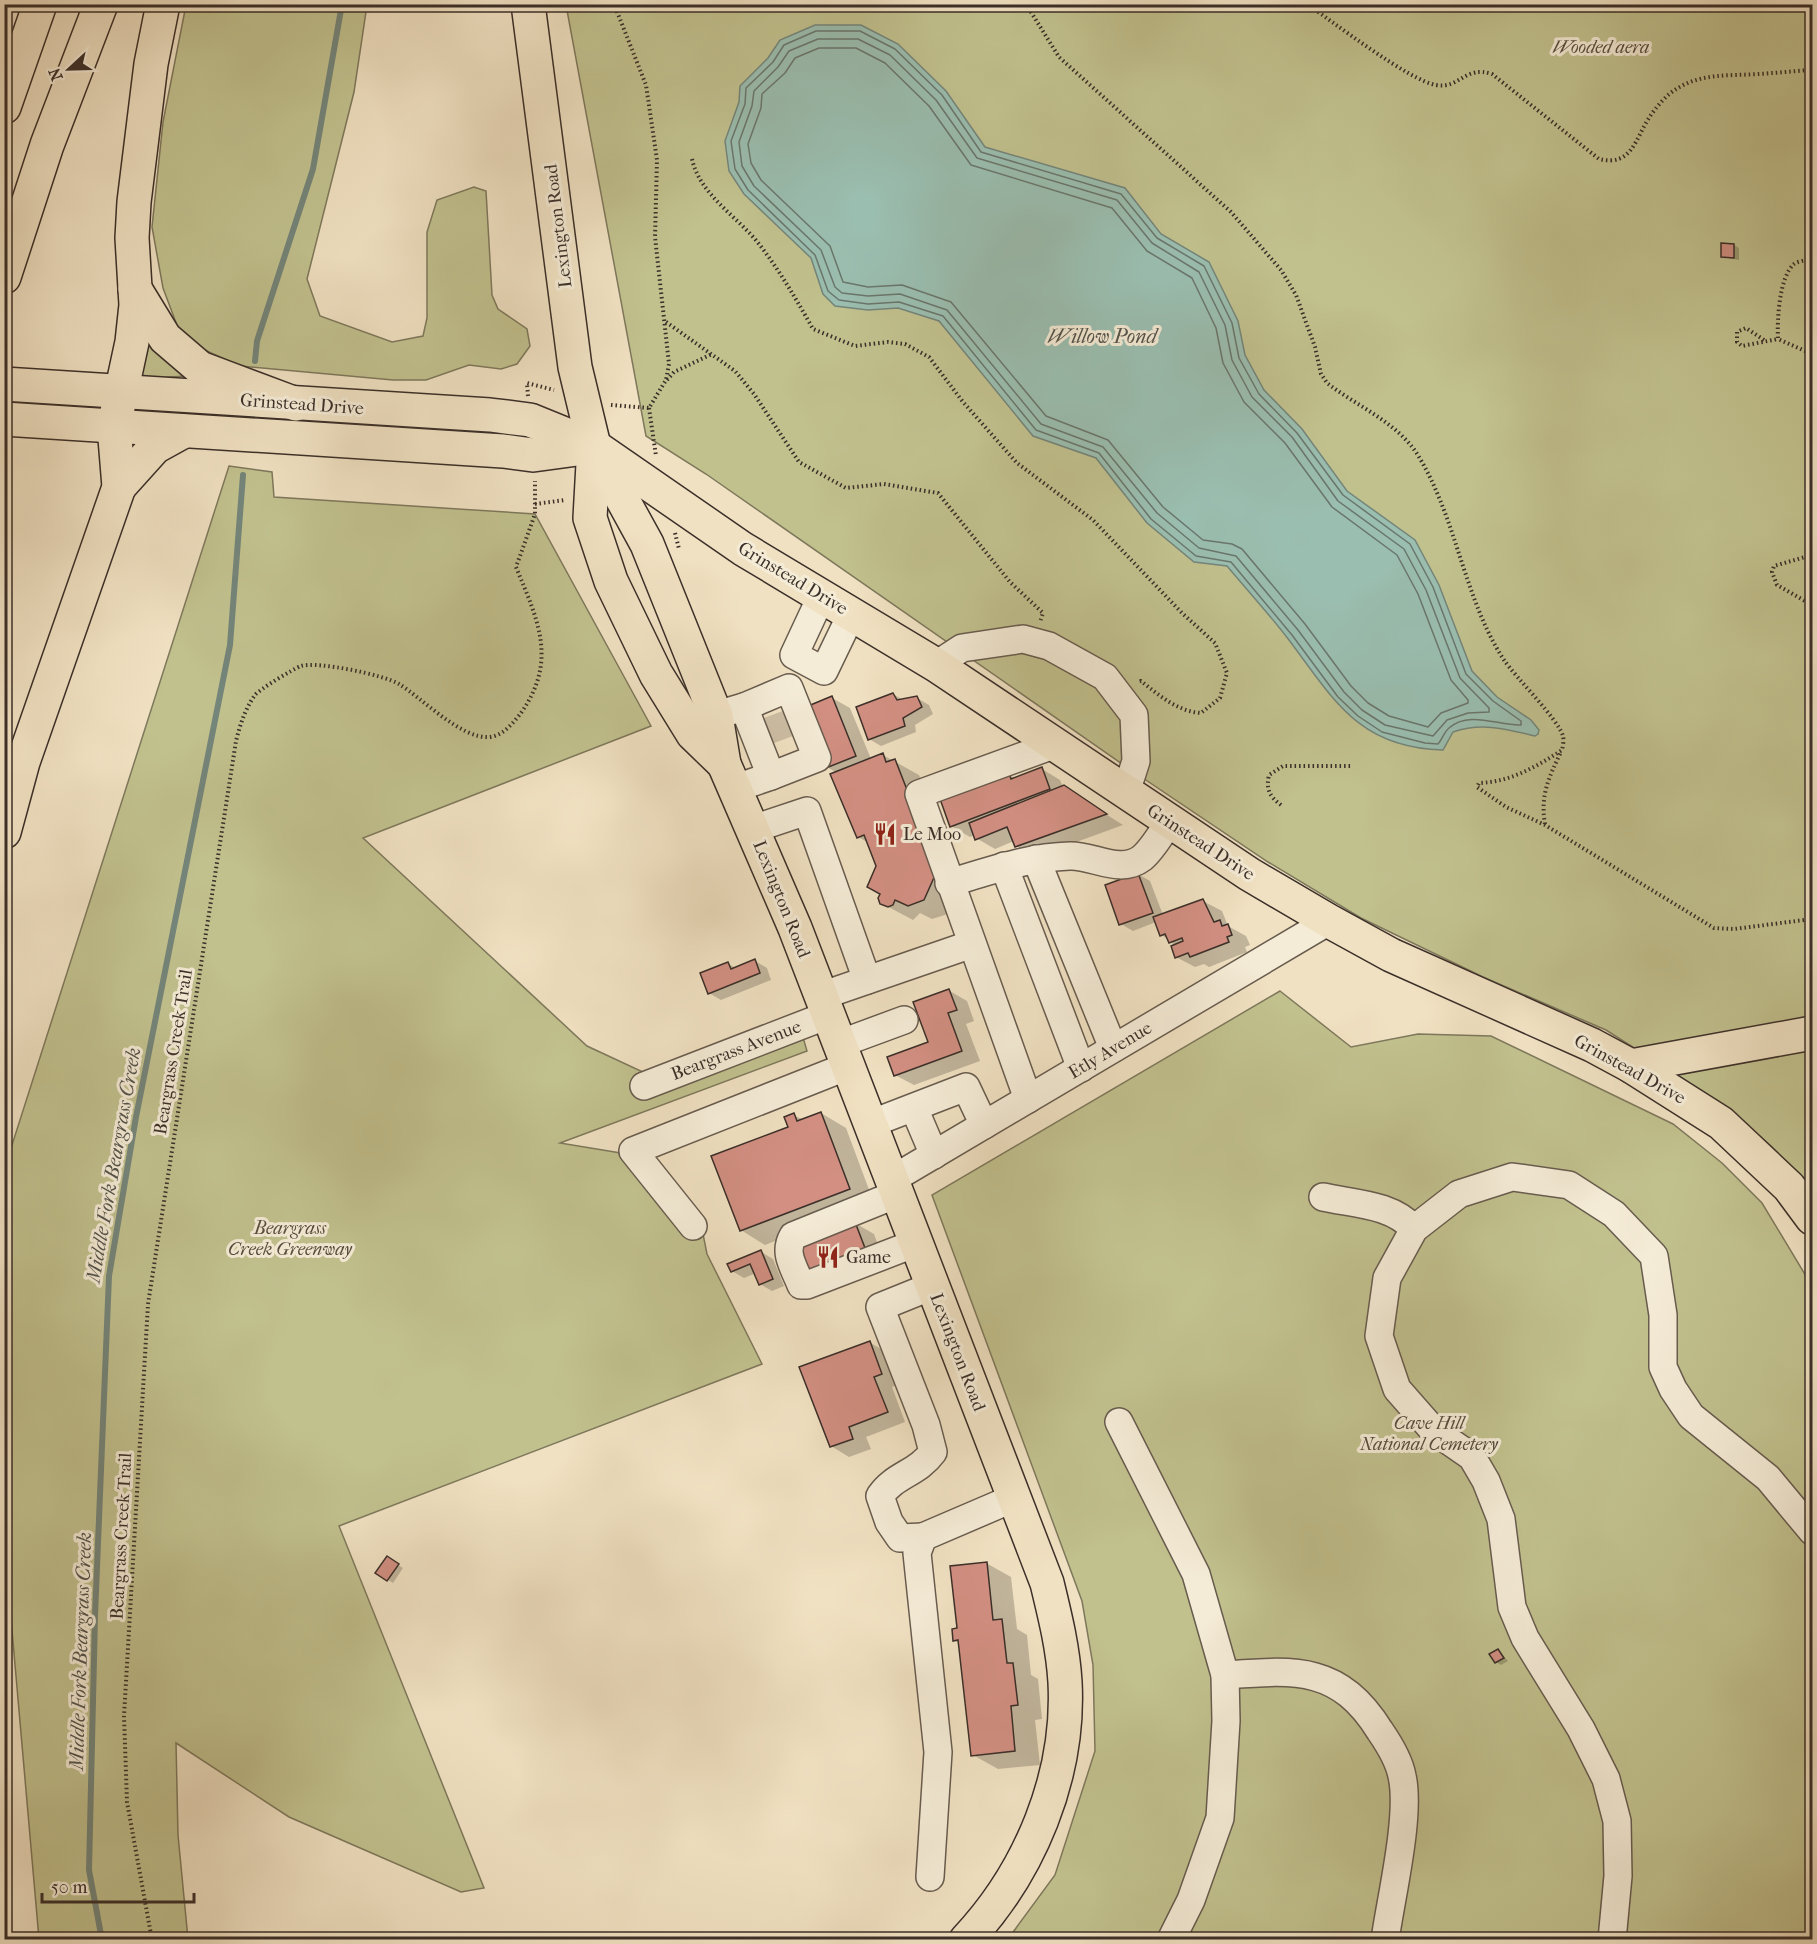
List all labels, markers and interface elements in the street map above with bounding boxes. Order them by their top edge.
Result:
park label: Wooded aera [1553,37,1649,58]
north arrow [39,39,99,99]
text: N [44,64,67,84]
street label: Lexington Road [540,163,577,289]
water label: Willow Pond [1047,325,1159,348]
street label: Grinstead Drive [239,390,365,419]
street label: Grinstead Drive [734,537,851,619]
street label: Grinstead Drive [1143,800,1259,885]
restaurant icon: Le Moo [872,821,898,847]
place label: Le Moo [903,824,961,845]
street label: Lexington Road [748,838,815,961]
street label: Beargrass Creek Trail [150,968,197,1136]
street label: Beargrass Avenue [668,1016,804,1085]
street label: Etly Avenue [1065,1017,1156,1084]
street label: Grinstead Drive [1570,1030,1689,1109]
water label: Middle Fork Beargrass Creek [81,1046,146,1286]
park label: Beargrass Creek Greenway [228,1218,352,1260]
restaurant icon: Game [815,1244,841,1270]
place label: Game [846,1247,891,1268]
street label: Lexington Road [925,1290,990,1414]
park label: Cave Hill National Cemetery [1359,1413,1498,1455]
street label: Beargrass Creek Trail [107,1452,136,1620]
water label: Middle Fork Beargrass Creek [65,1532,96,1772]
scale bar [42,1866,194,1904]
text: 50 m [51,1877,88,1898]

